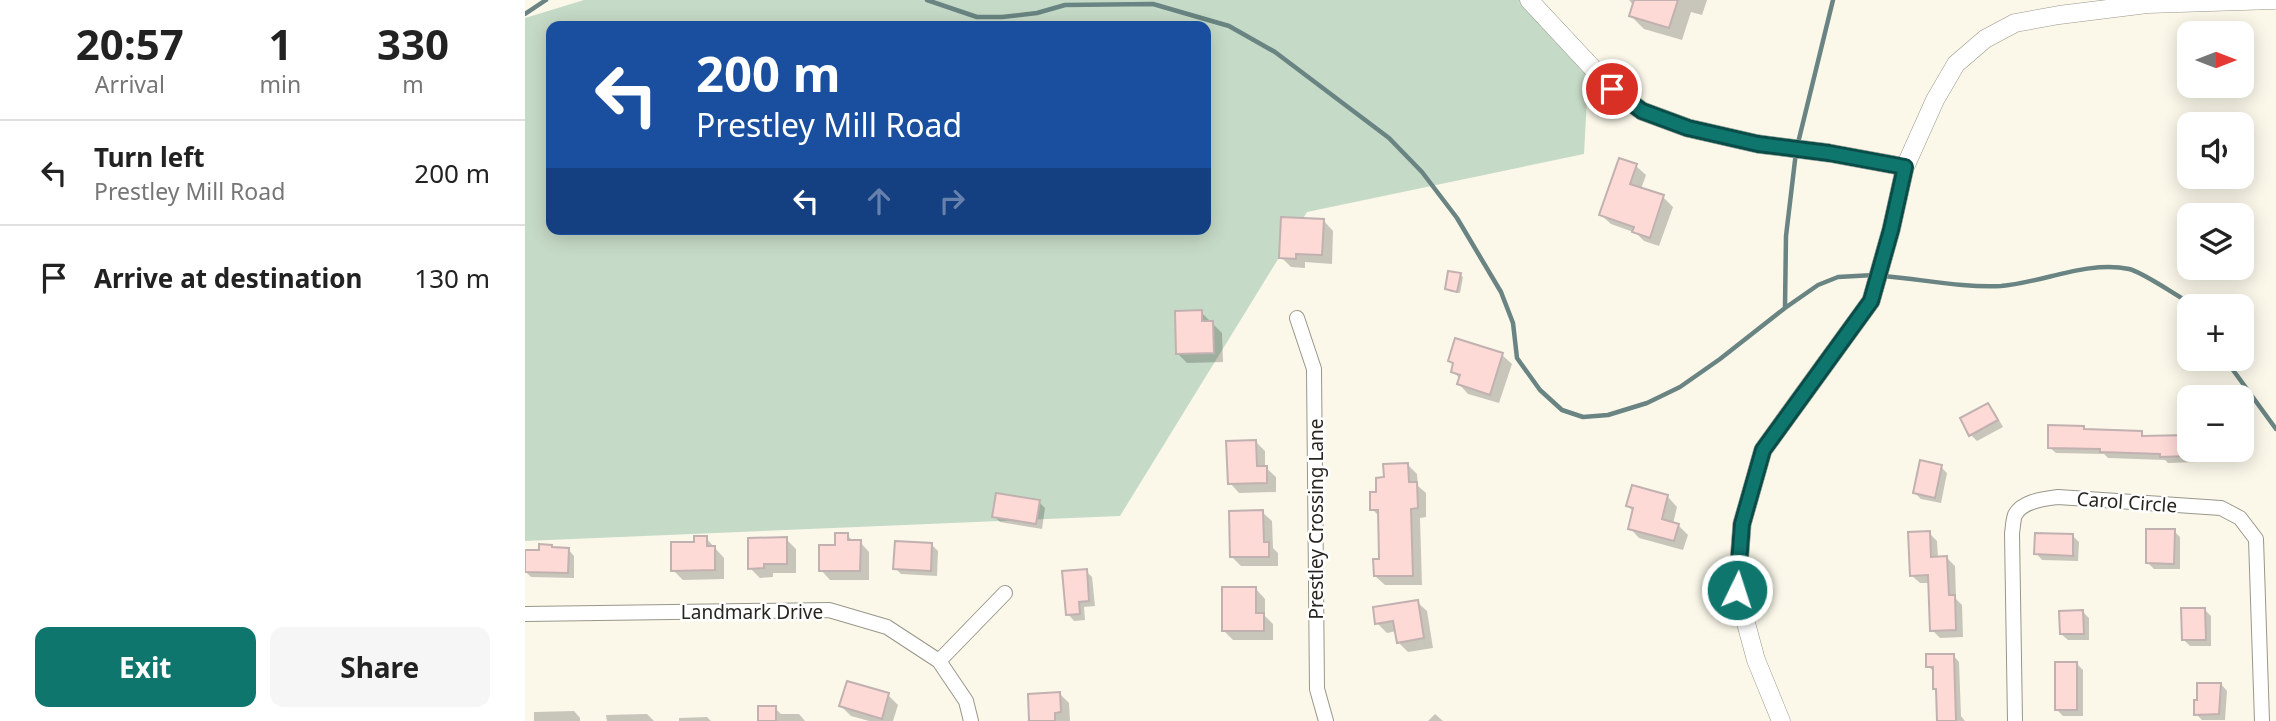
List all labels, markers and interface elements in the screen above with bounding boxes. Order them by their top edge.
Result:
text: 20:57 [76,15,184,72]
text: 1 [268,15,292,72]
text: 330 [377,15,449,72]
north arrow [2177,21,2254,98]
map controls [2177,21,2254,462]
text: 200 m [696,40,841,106]
icon: left [581,49,672,140]
pin [1582,59,1642,119]
text: Arrival [95,68,165,100]
text: min [260,68,301,100]
text: m [402,68,424,100]
icon: arrive [1593,70,1631,108]
text: Prestley Mill Road [696,103,962,146]
button: sound [2177,112,2254,189]
text: Turn left [94,139,205,175]
icon: left [35,154,73,192]
text: 200 m [414,155,490,191]
text: Prestley Mill Road [94,175,285,207]
icon: left [787,182,825,220]
icon: ahead [860,182,898,220]
icon: right [933,182,971,220]
button: layers [2177,203,2254,280]
icon: arrive [35,259,73,297]
text: Arrive at destination [94,260,363,296]
text: 130 m [414,260,490,296]
button: + [2177,294,2254,371]
button: − [2177,385,2254,462]
street label: Prestley Crossing Lane [1303,418,1329,620]
street label: Carol Circle [2076,486,2178,518]
position arrow [1700,553,1774,627]
street label: Landmark Drive [681,599,823,625]
button: Exit [35,627,256,707]
button: Share [270,627,490,707]

